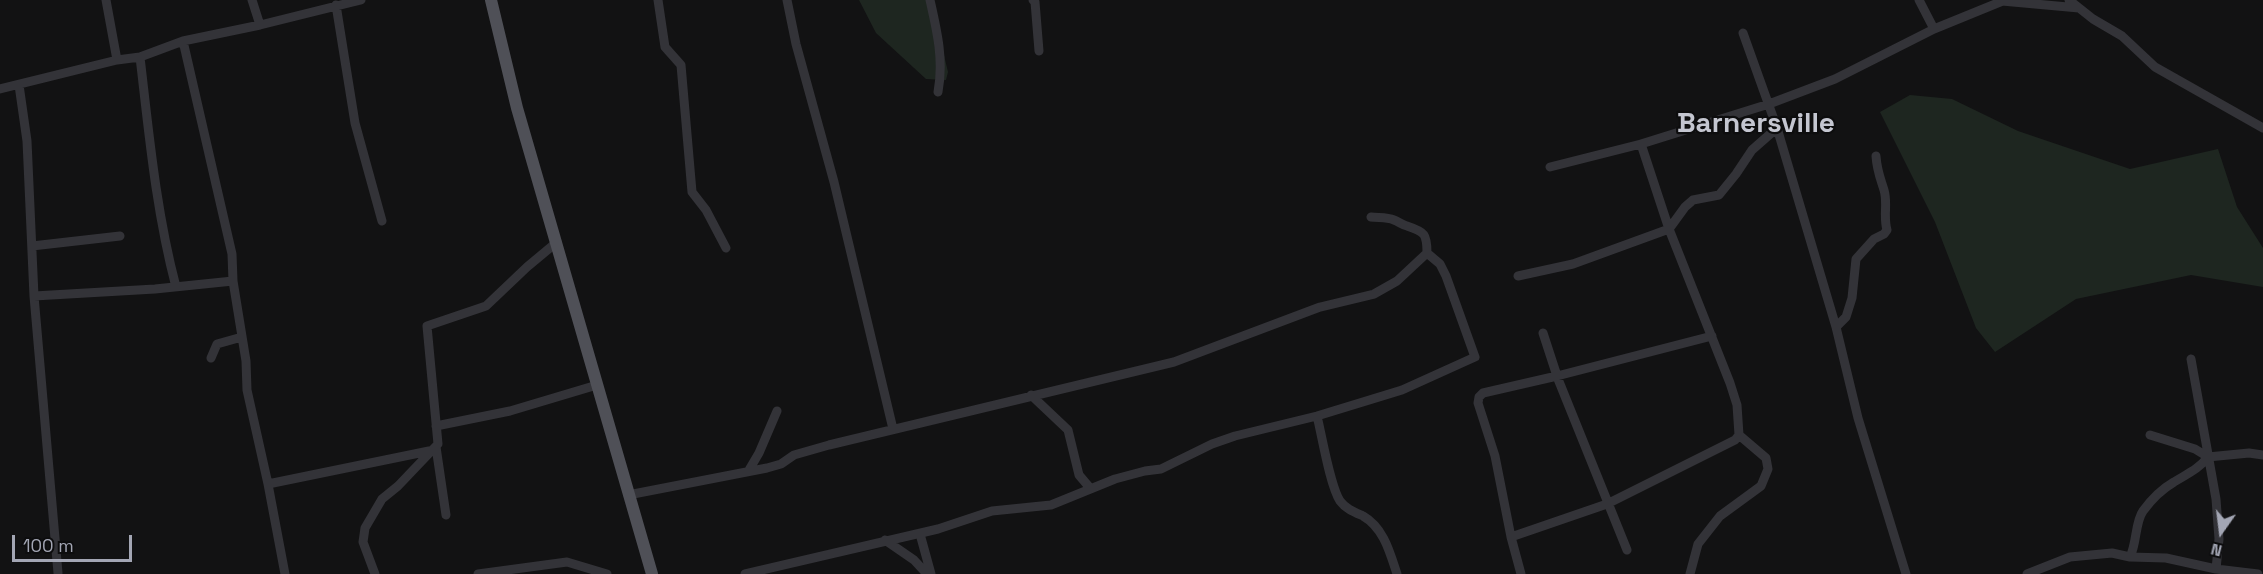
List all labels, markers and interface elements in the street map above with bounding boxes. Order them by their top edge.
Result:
district label: Barnersville [1677,107,1835,141]
north arrow [2191,502,2251,562]
scale bar [15,523,135,561]
text: 100 m [23,534,74,557]
text: N [2209,538,2224,561]

